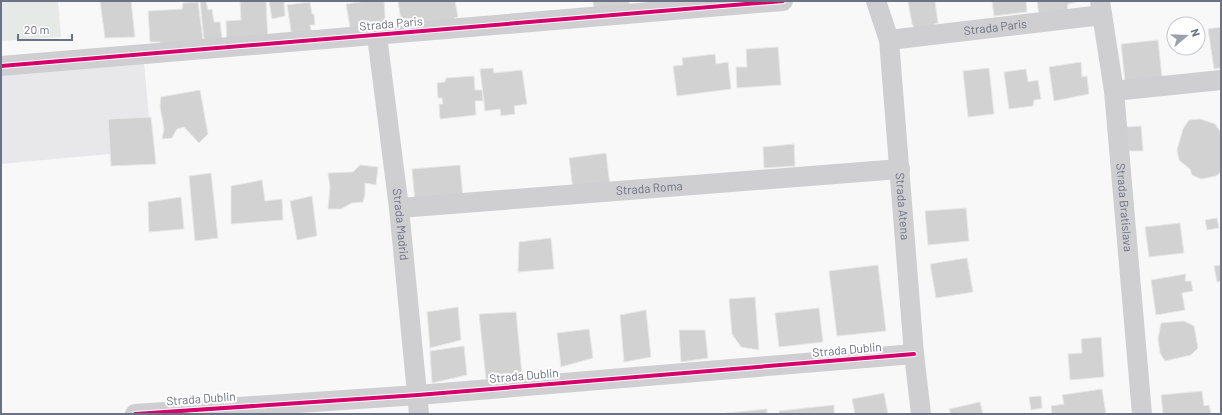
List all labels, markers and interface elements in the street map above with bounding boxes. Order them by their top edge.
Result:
street label: Strada Paris [359,13,423,33]
scale bar [18,16,72,42]
street label: Strada Paris [963,16,1028,37]
north arrow [1166,16,1206,56]
text: 20 m [24,22,50,36]
text: N [1189,27,1203,38]
street label: Strada Bratislava [1114,163,1136,252]
street label: Strada Atena [894,172,913,240]
street label: Strada Roma [615,178,683,197]
street label: Strada Madrid [391,188,412,261]
street label: Strada Dublin [812,339,882,359]
street label: Strada Dublin [489,365,559,385]
street label: Strada Dublin [166,389,236,407]

